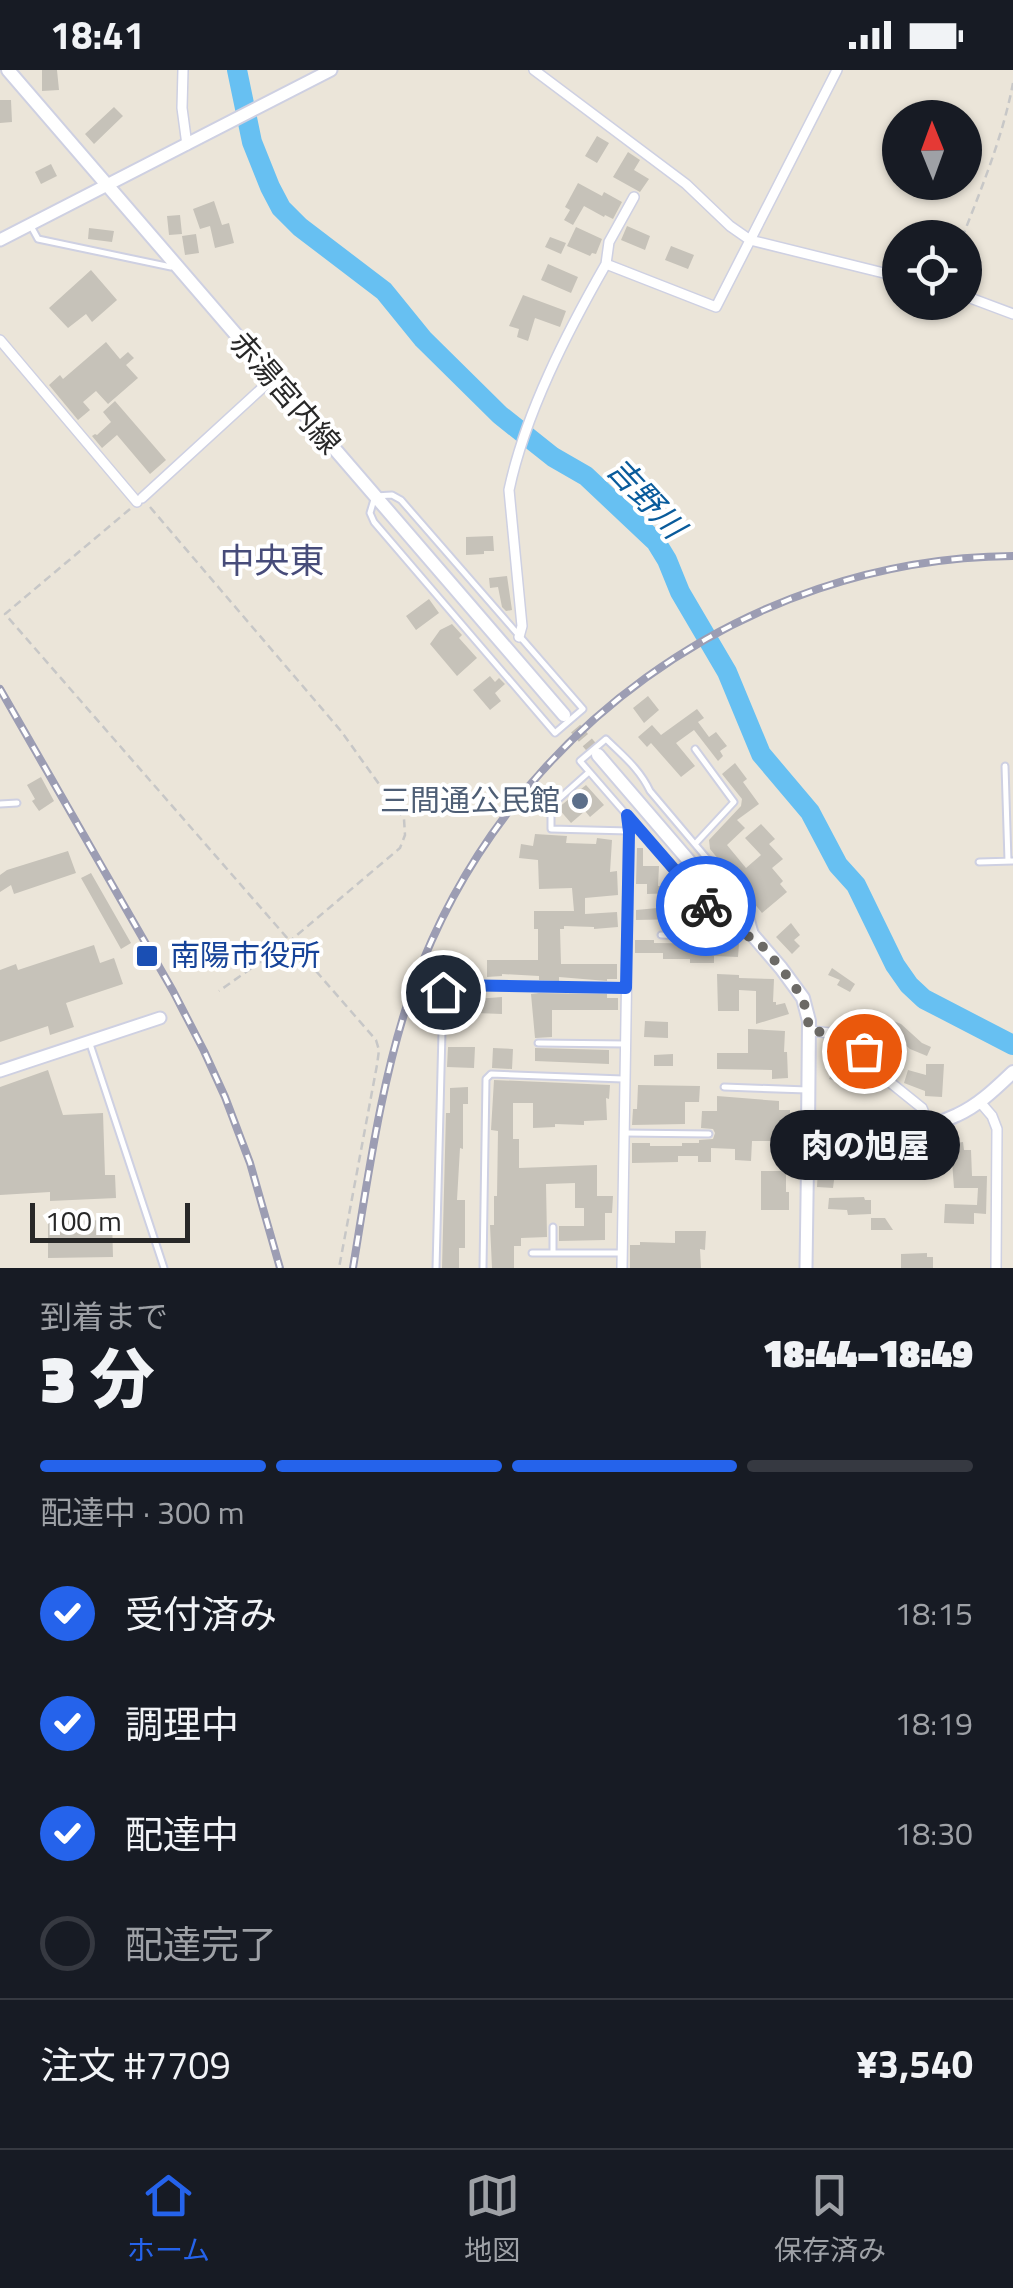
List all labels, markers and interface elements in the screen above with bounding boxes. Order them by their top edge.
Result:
text: 18:41 [50,6,145,64]
north arrow [882,100,982,200]
map controls [882,100,982,320]
button: locate [882,220,982,320]
street label: 赤湯宮内線 [219,321,352,464]
water label: 吉野川 [596,446,699,551]
district label: 中央東 [219,533,325,587]
place label: 三間通公民館 [380,777,560,823]
marker: 三間通公民館 [569,790,591,812]
courier [656,856,756,956]
icon: bike [679,879,734,934]
place label: 南陽市役所 [170,932,320,978]
marker: 南陽市役所 [134,943,160,969]
pin [401,950,486,1035]
icon: home [416,965,471,1020]
pin [822,1009,907,1094]
icon: bag [837,1024,892,1079]
callout: 肉の旭屋 [769,1111,959,1181]
text: 肉の旭屋 [801,1121,929,1169]
scale bar [30,1198,190,1242]
text: 100 m [45,1199,122,1242]
text: 到着まで [40,1292,168,1340]
text: 18:44–18:49 [763,1324,973,1382]
text: 3 分 [40,1328,155,1427]
text: 配達中 · 300 m [40,1488,245,1536]
text: 受付済み [125,1585,277,1643]
icon: check [40,1586,95,1641]
text: 18:15 [894,1589,973,1637]
text: 調理中 [125,1695,239,1753]
icon: check [40,1696,95,1751]
text: 18:19 [894,1699,973,1747]
text: 配達中 [125,1805,239,1863]
icon: check [40,1806,95,1861]
text: 18:30 [894,1809,973,1857]
text: 配達完了 [125,1915,277,1973]
text: ¥3,540 [857,2035,973,2093]
text: 注文 #7709 [40,2036,231,2094]
tab: ホーム [127,2168,210,2271]
tab: 地図 [464,2168,520,2271]
tab: 保存済み [774,2168,886,2271]

